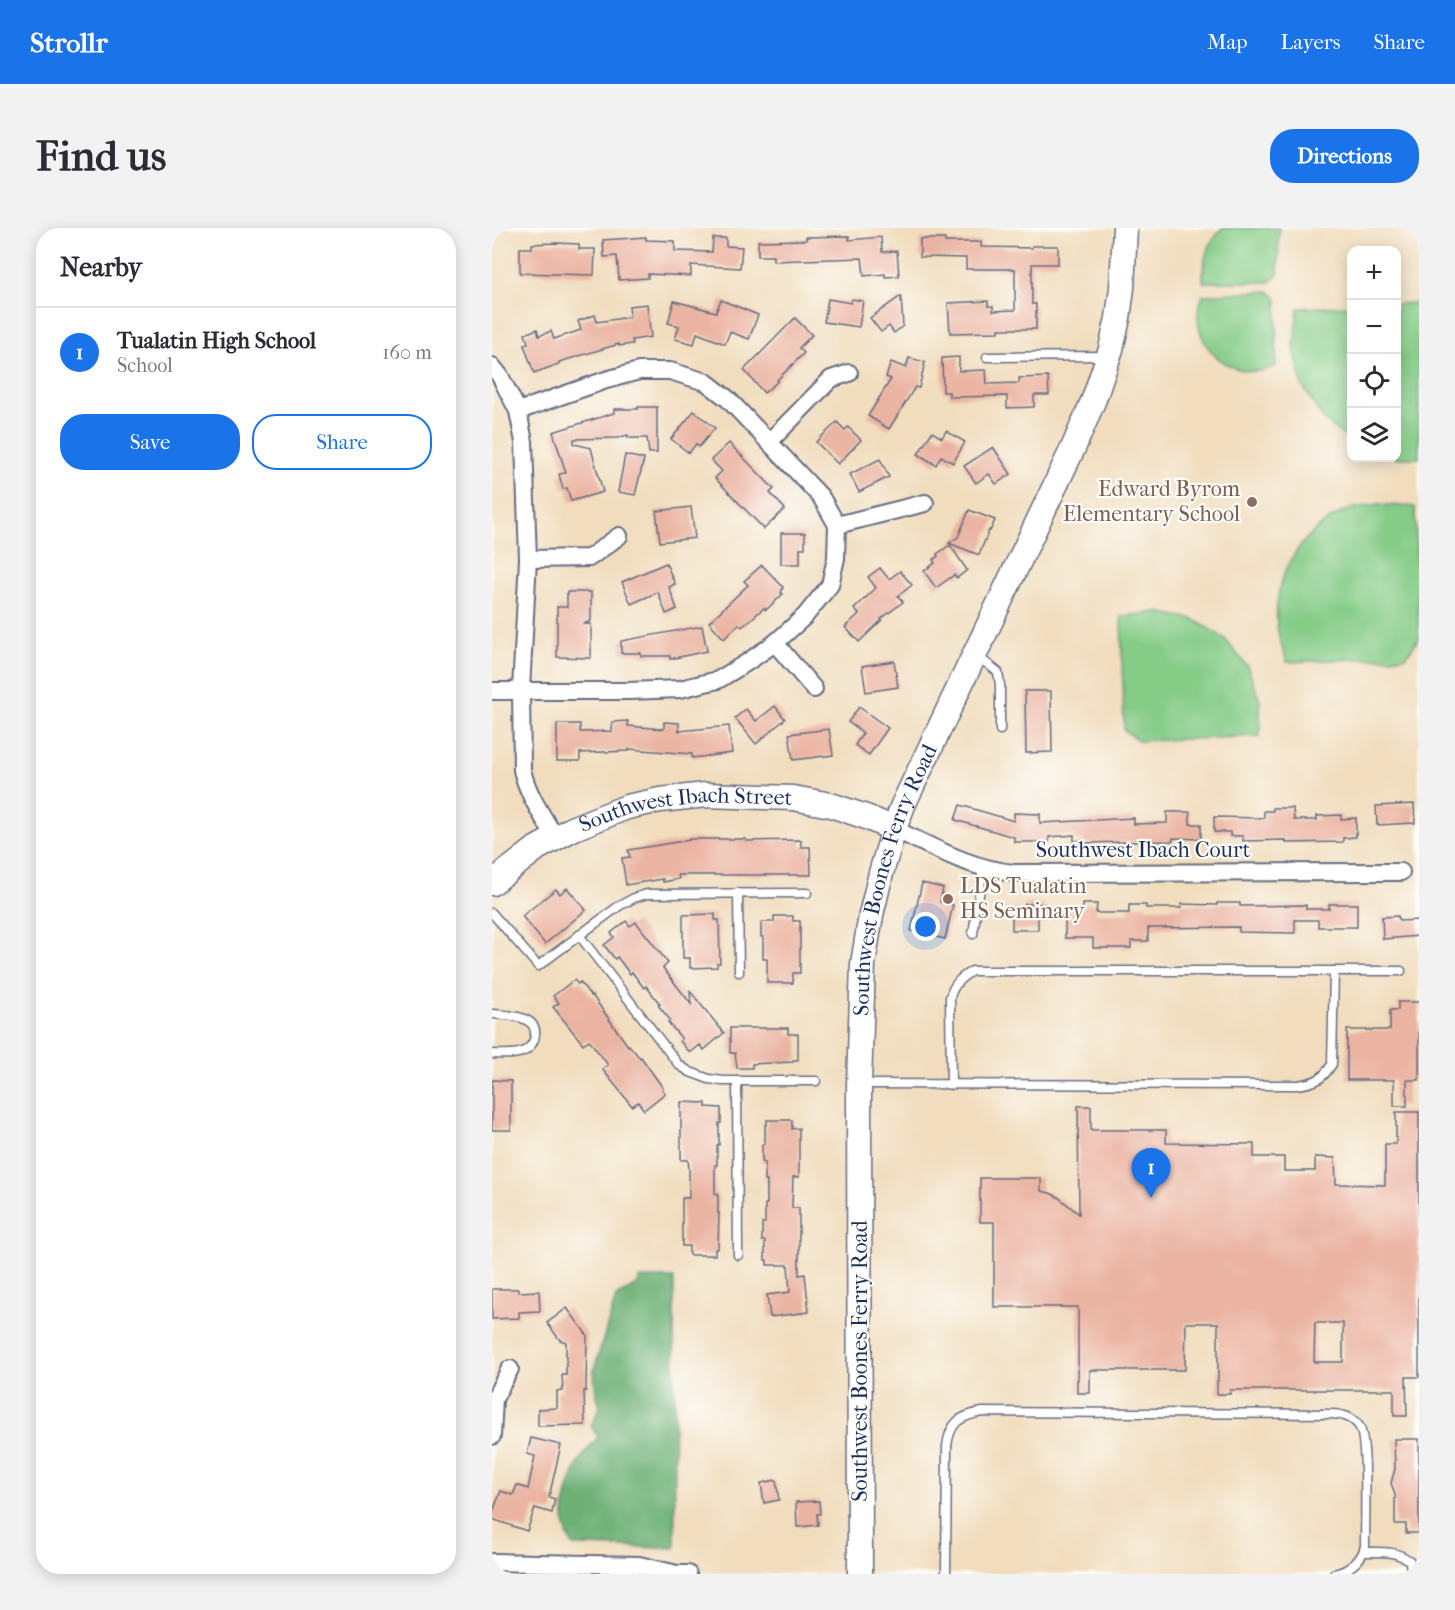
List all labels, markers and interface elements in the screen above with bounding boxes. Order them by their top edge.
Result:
text: Strollr [30,26,108,59]
text: Map [1207,30,1248,54]
text: Layers [1281,30,1340,54]
text: Share [1373,30,1425,54]
button: Directions [1270,129,1419,183]
text: Find us [36,132,166,181]
map controls [1347,246,1401,462]
button: + [1347,246,1401,300]
text: Nearby [60,252,142,283]
button: − [1347,300,1401,354]
text: Tualatin High School [117,328,316,354]
text: 1 [76,341,83,364]
text: 160 m [382,341,432,364]
text: School [117,354,173,377]
button: locate [1347,354,1401,408]
button: layers [1347,408,1401,462]
button: Save [60,414,240,470]
button: Share [252,414,432,470]
place label: Edward Byrom Elementary School [1063,476,1241,527]
marker: Edward Byrom Elementary School [1245,495,1259,509]
street label: Southwest Boones Ferry Road [848,739,943,1016]
street label: Southwest Ibach Street [575,782,793,838]
street label: Southwest Ibach Court [1036,837,1250,863]
place label: LDS Tualatin HS Seminary [960,873,1087,924]
marker: LDS Tualatin HS Seminary [941,892,955,906]
your location [911,912,940,941]
pin: 1 [1132,1148,1170,1198]
street label: Southwest Boones Ferry Road [847,1219,873,1502]

